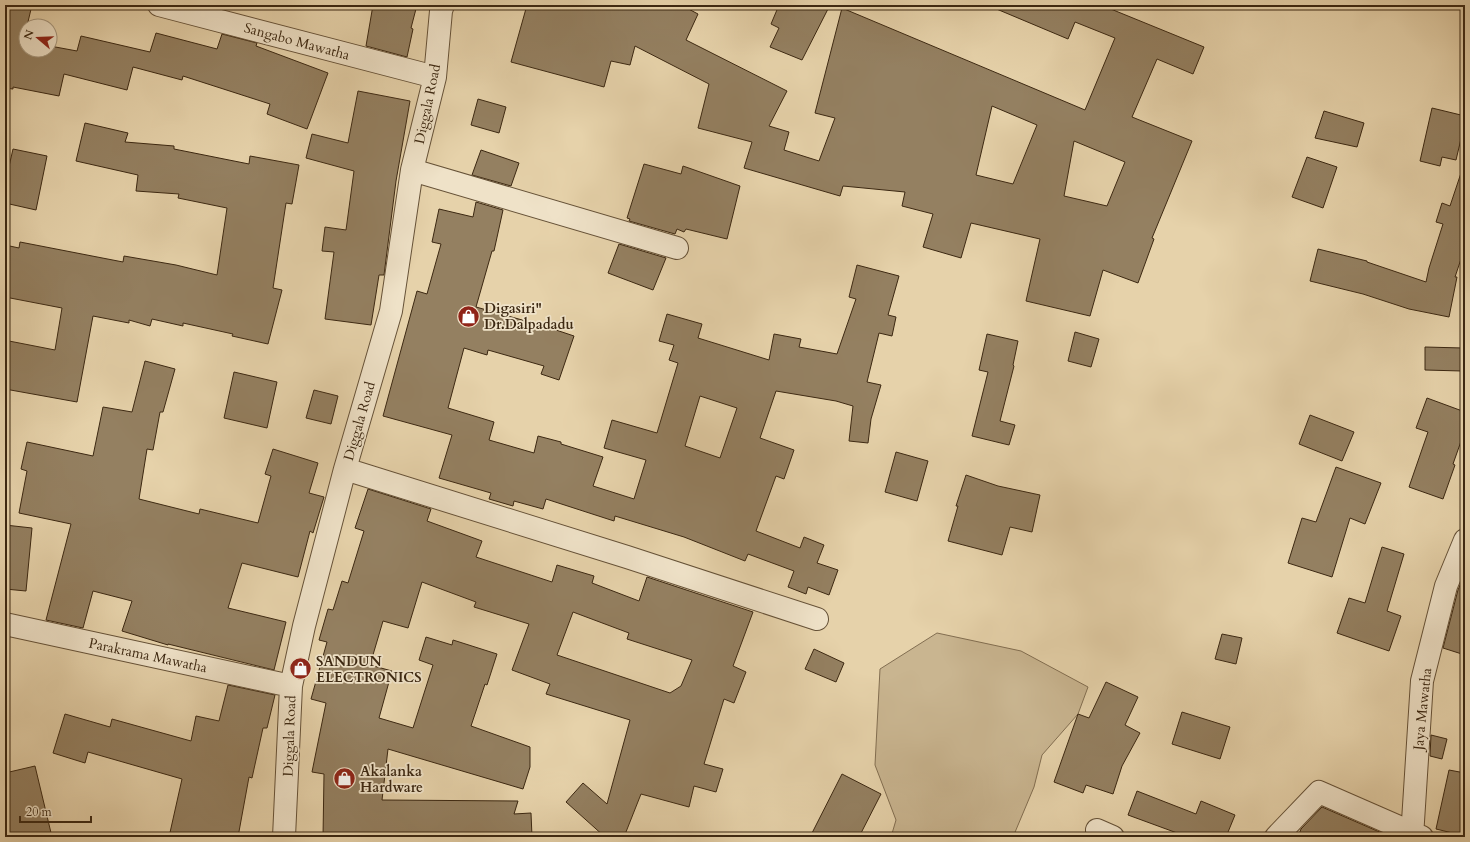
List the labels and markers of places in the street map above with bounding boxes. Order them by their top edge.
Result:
place label: Digasiri" Dr.Dalpadadu [484,299,574,334]
shop icon: Digasiri" Dr.Dalpadadu [456,303,482,329]
place label: SANDUN ELECTRONICS [316,652,422,687]
shop icon: SANDUN ELECTRONICS [288,656,314,682]
place label: Akalanka Hardware [360,762,423,797]
shop icon: Akalanka Hardware [331,766,357,792]

